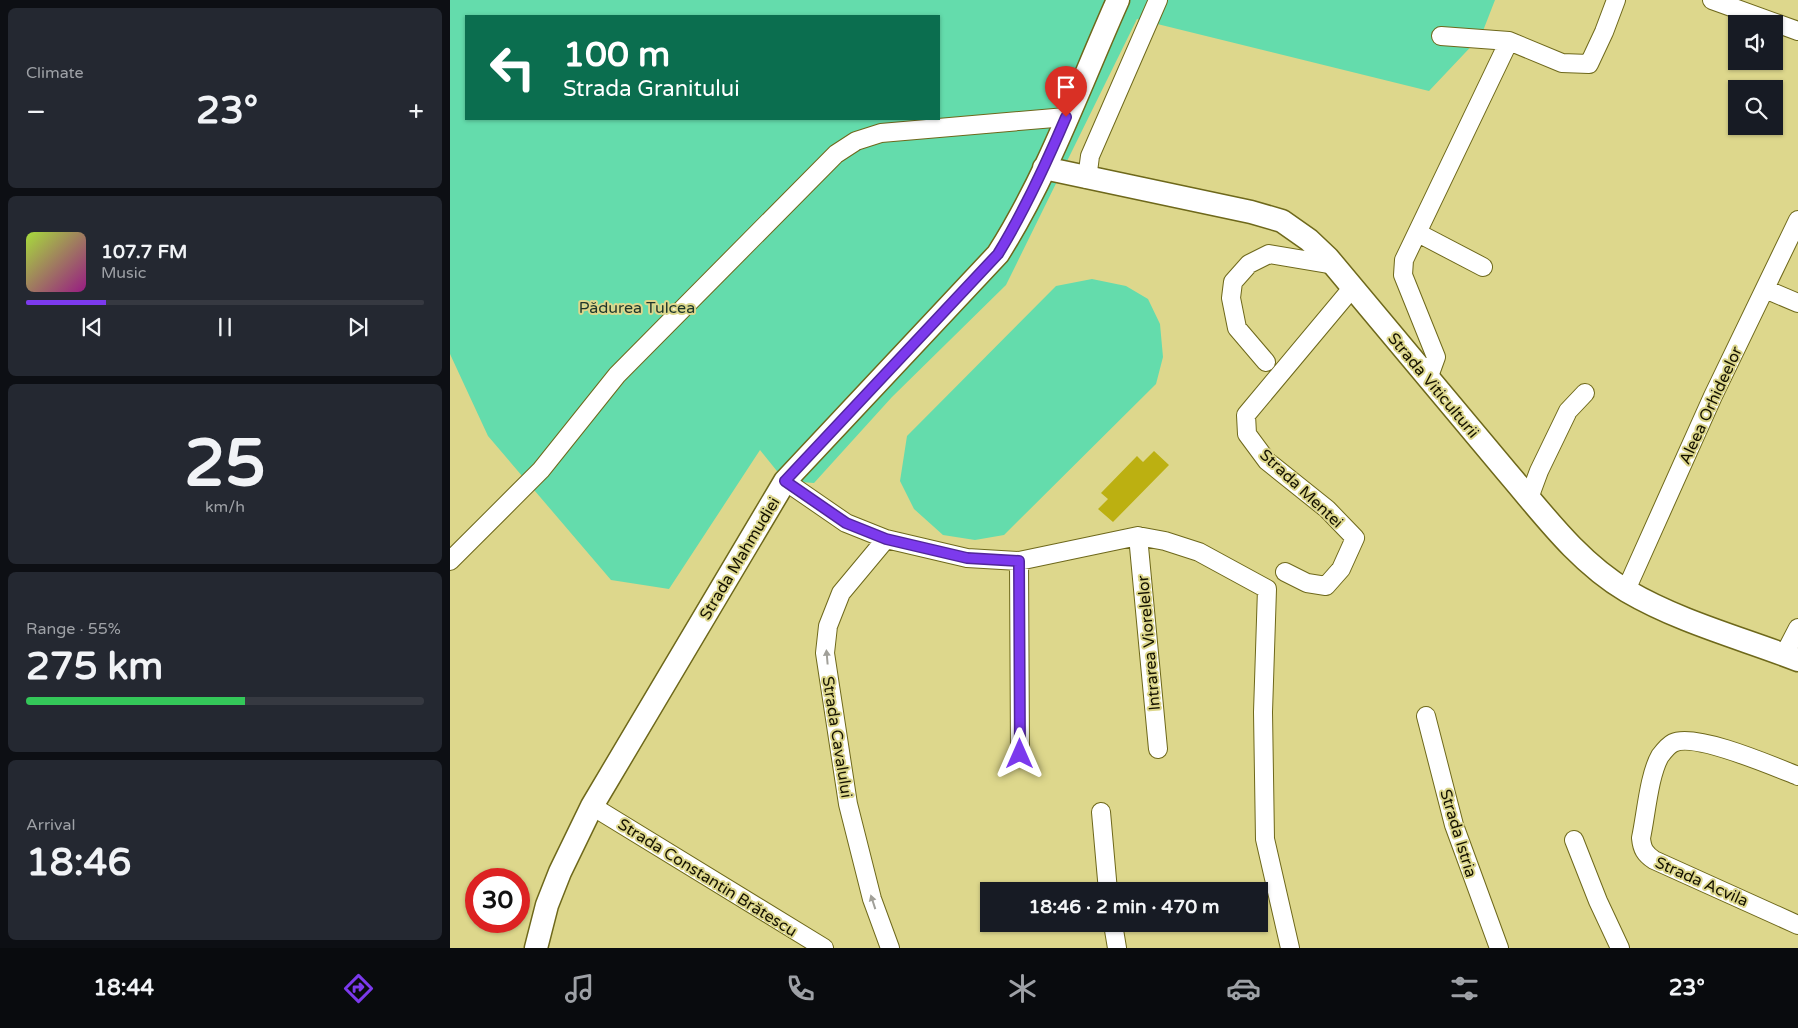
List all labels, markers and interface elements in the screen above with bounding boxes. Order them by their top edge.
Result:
map controls [1728,15,1783,135]
button: sound [1728,15,1783,70]
text: 100 m [563,34,670,76]
icon: left [480,35,545,100]
text: Climate [26,63,84,83]
pin [1045,66,1087,117]
icon: arrive [1052,73,1080,101]
text: Strada Granitului [563,76,740,102]
button: search [1728,80,1783,135]
text: 23° [196,88,258,134]
text: − [26,95,46,129]
text: + [408,95,424,129]
text: 107.7 FM [101,241,187,263]
text: Music [101,263,146,283]
park label: Pădurea Tulcea [579,298,695,318]
icon: previous [78,313,106,341]
icon: pause [211,313,239,341]
icon: next [344,313,372,341]
street label: Strada Viticulturii [1383,329,1483,442]
street label: Aleea Orhideelor [1675,342,1747,468]
text: 25 [184,425,266,504]
street label: Strada Mentei [1255,445,1347,532]
street label: Strada Mahmudiei [695,494,784,624]
text: km/h [205,497,245,517]
street label: Intrarea Viorelelor [1133,574,1165,711]
text: Range · 55% [26,619,121,639]
text: 275 km [26,644,163,690]
one-way arrow [822,649,830,665]
street label: Strada Cavalului [818,675,856,799]
position arrow [993,727,1045,779]
street label: Strada Istria [1435,787,1481,880]
street label: Strada Constantin Brătescu [614,814,801,941]
text: Arrival [26,815,75,835]
text: 18:46 [26,840,131,886]
street label: Strada Acvila [1652,853,1751,911]
speed limit sign: 30 [465,868,530,933]
one-way arrow [869,894,877,909]
text: 18:46 · 2 min · 470 m [1028,896,1220,918]
icon: directions [341,971,376,1006]
icon: music [562,971,597,1006]
icon: phone [783,971,818,1006]
icon: climate [1005,971,1040,1006]
icon: car [1226,971,1261,1006]
icon: filters [1447,971,1482,1006]
text: 18:44 [93,975,154,1001]
text: 23° [1669,975,1705,1001]

